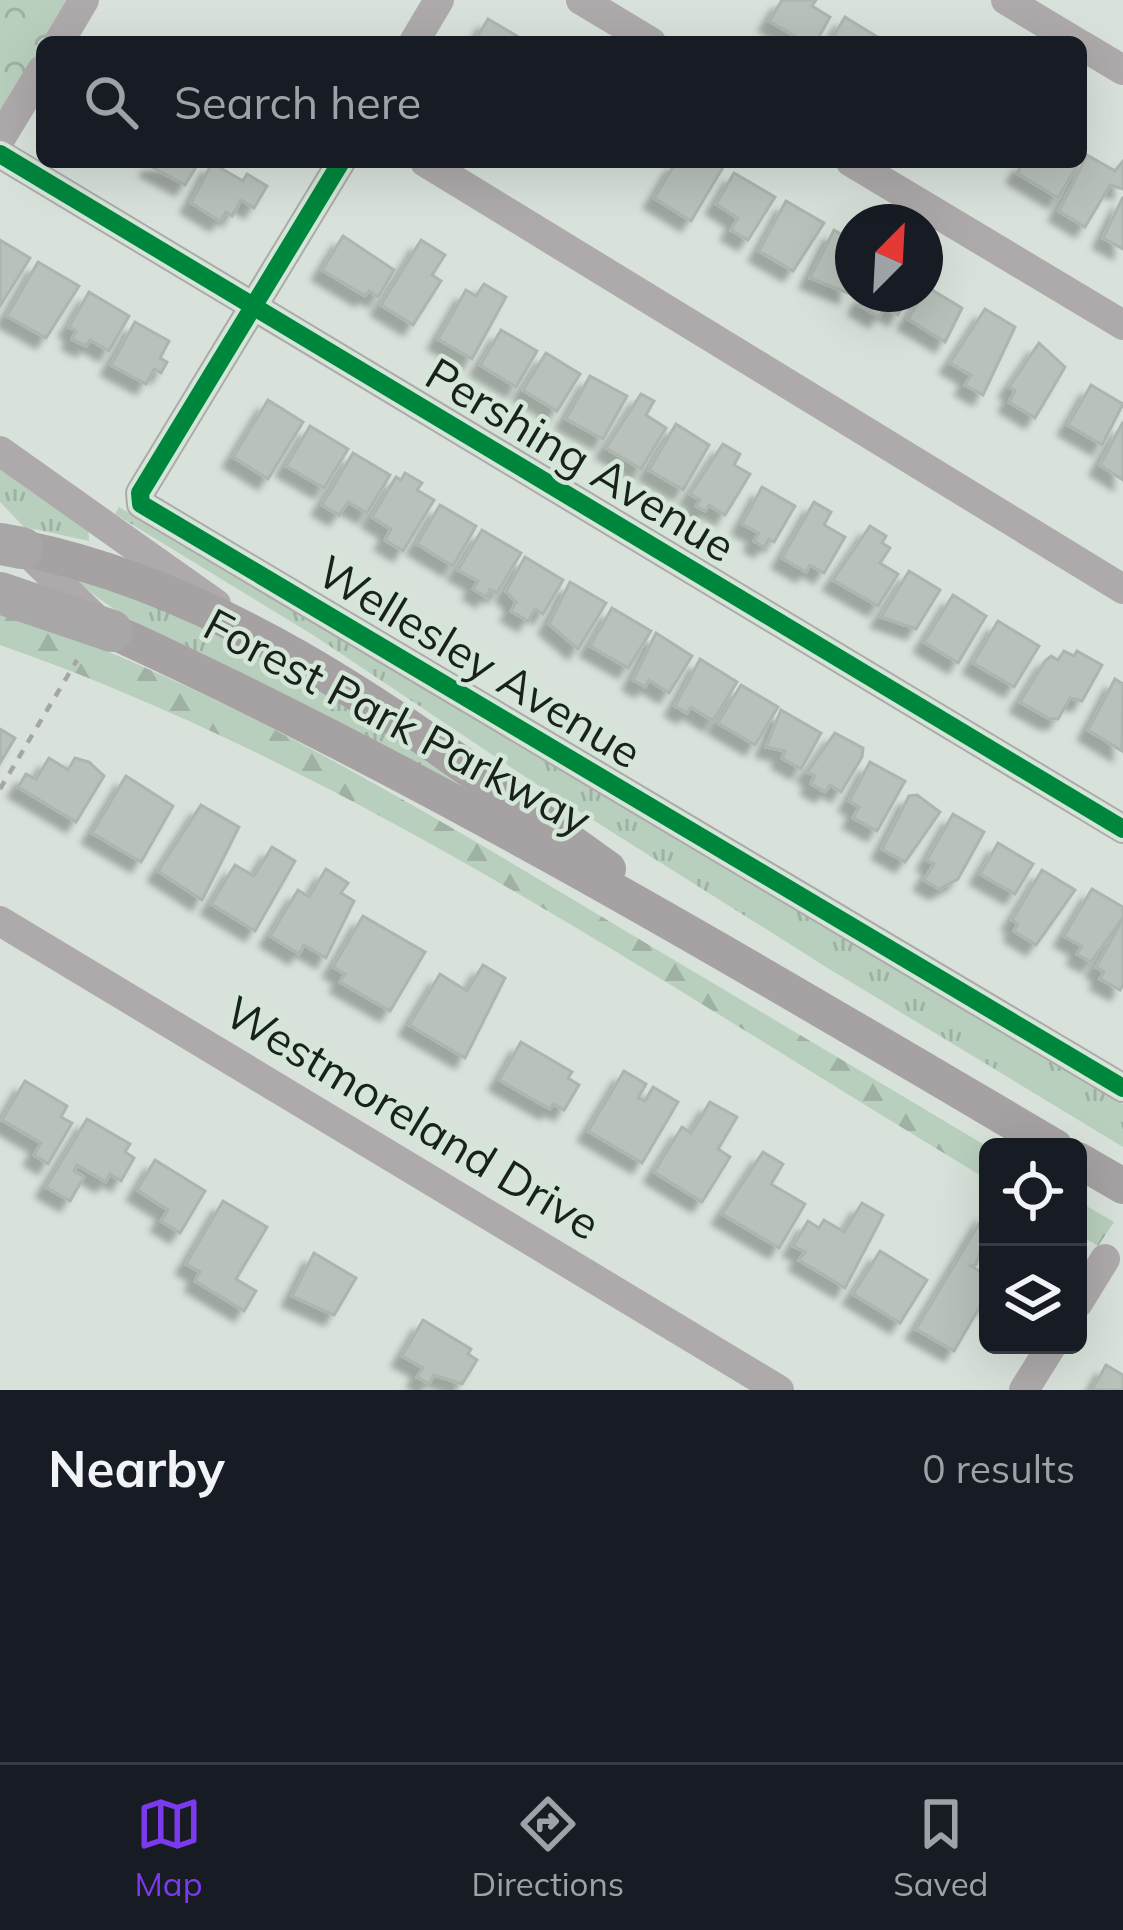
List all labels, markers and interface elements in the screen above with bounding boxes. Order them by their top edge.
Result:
search box [36,36,1087,168]
icon: search [78,69,144,135]
text: Search here [174,74,421,130]
north arrow [835,204,943,312]
street label: Pershing Avenue [416,345,746,573]
street label: Wellesley Avenue [308,542,652,780]
street label: Forest Park Parkway [195,595,601,847]
street label: Westmoreland Drive [216,983,610,1251]
map controls [979,1138,1087,1354]
button: locate [979,1138,1087,1246]
button: layers [979,1246,1087,1354]
text: Nearby [48,1436,225,1500]
text: 0 results [922,1444,1075,1493]
tab: Map [135,1791,202,1904]
tab: Directions [472,1791,624,1904]
tab: Saved [893,1791,988,1904]

